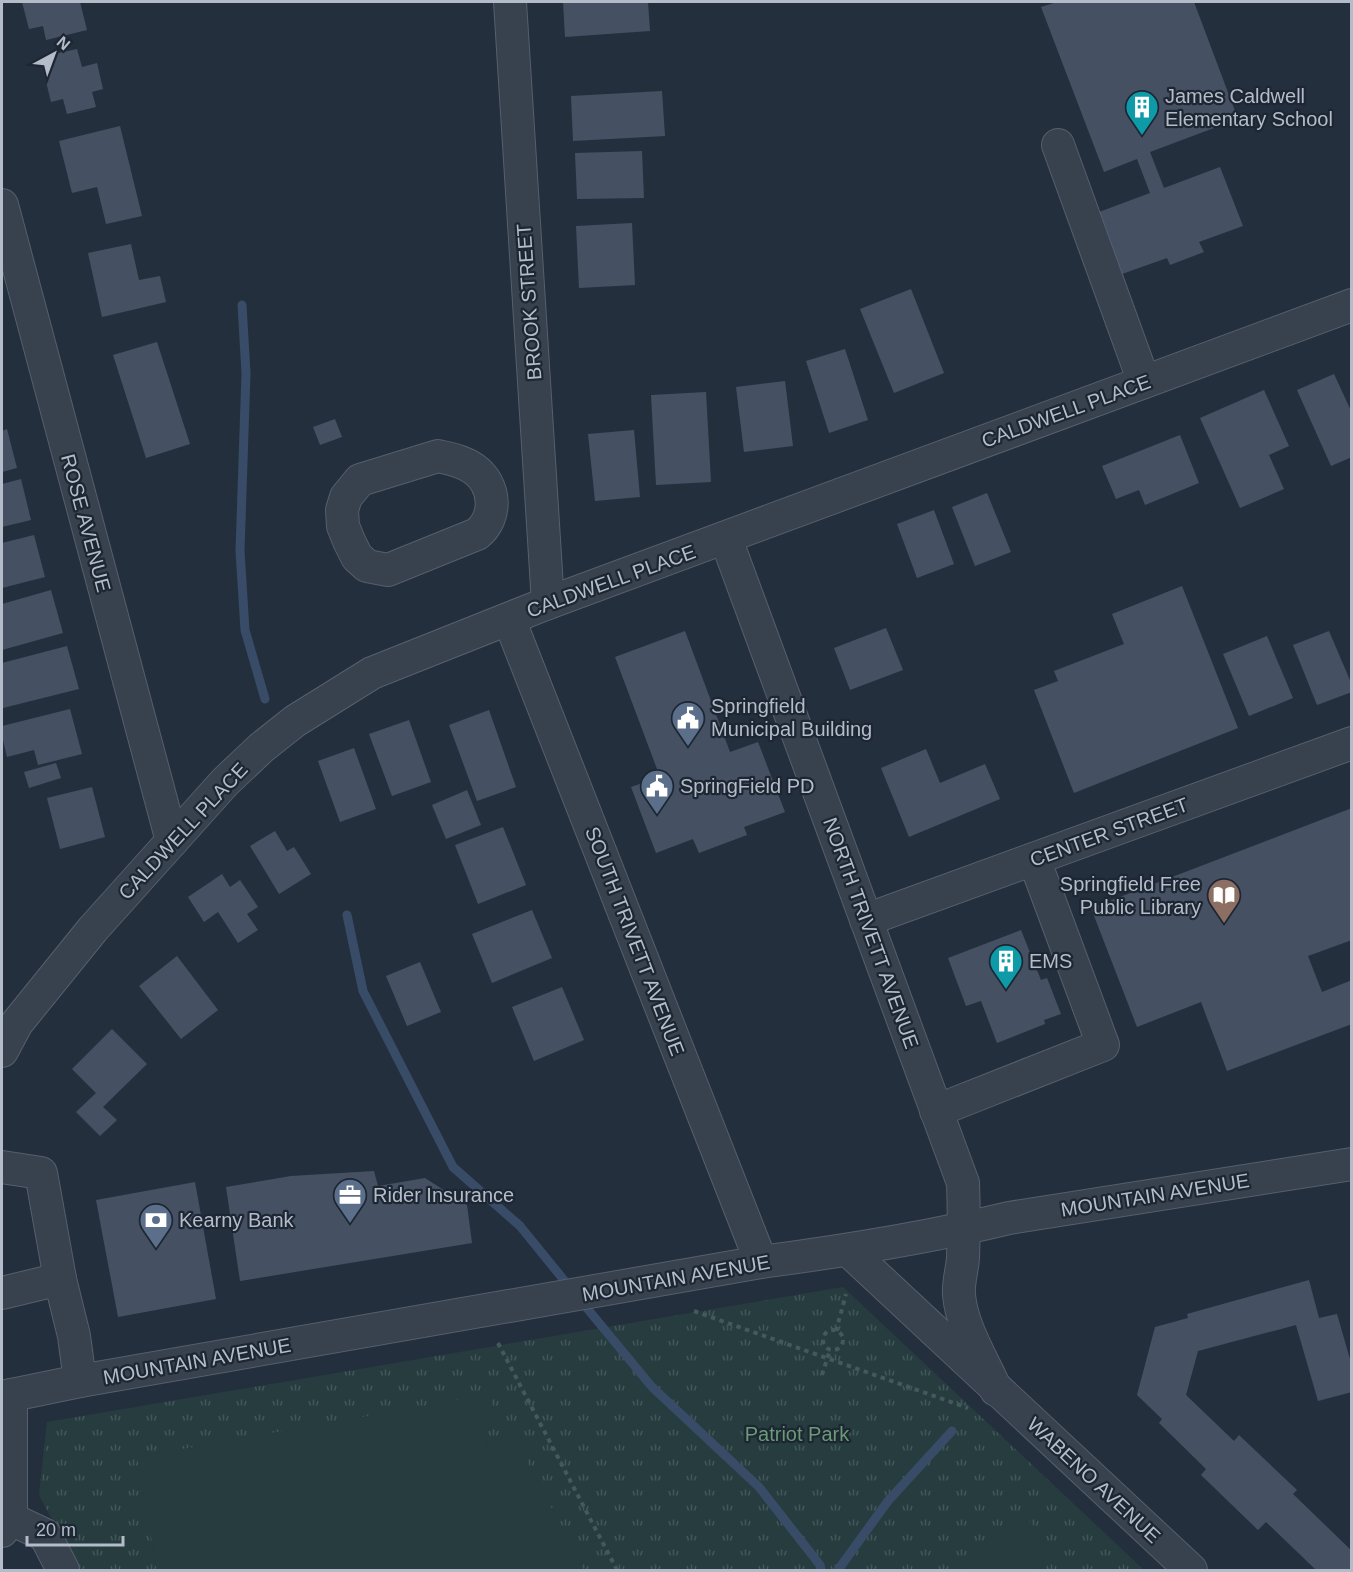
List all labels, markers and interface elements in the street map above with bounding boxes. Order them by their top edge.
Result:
north arrow [24,24,84,84]
text: N [54,33,73,53]
place label: James Caldwell Elementary School [1165,85,1333,130]
building icon: James Caldwell Elementary School [1124,89,1160,136]
street label: BROOK STREET [513,223,545,381]
street label: CALDWELL PLACE [979,370,1153,452]
street label: ROSE AVENUE [57,452,115,594]
street label: CALDWELL PLACE [524,540,698,622]
place label: Springfield Municipal Building [711,695,872,740]
public building icon: Springfield Municipal Building [670,700,706,747]
street label: CALDWELL PLACE [114,758,252,904]
public building icon: SpringField PD [639,768,675,815]
place label: SpringField PD [680,775,815,797]
street label: CENTER STREET [1027,793,1191,871]
street label: NORTH TRIVETT AVENUE [819,815,923,1051]
street label: SOUTH TRIVETT AVENUE [581,823,689,1059]
place label: Springfield Free Public Library [1060,873,1201,918]
library icon: Springfield Free Public Library [1206,877,1242,924]
building icon: EMS [988,943,1024,990]
place label: EMS [1029,950,1072,972]
street label: MOUNTAIN AVENUE [1059,1169,1251,1221]
office icon: Rider Insurance [332,1177,368,1224]
place label: Rider Insurance [373,1184,514,1206]
bank icon: Kearny Bank [138,1202,174,1249]
place label: Kearny Bank [179,1209,295,1231]
street label: MOUNTAIN AVENUE [580,1251,772,1305]
street label: MOUNTAIN AVENUE [101,1334,293,1388]
street label: WABENO AVENUE [1023,1413,1165,1547]
park label: Patriot Park [745,1423,850,1445]
scale bar [27,1509,123,1547]
text: 20 m [36,1520,76,1540]

